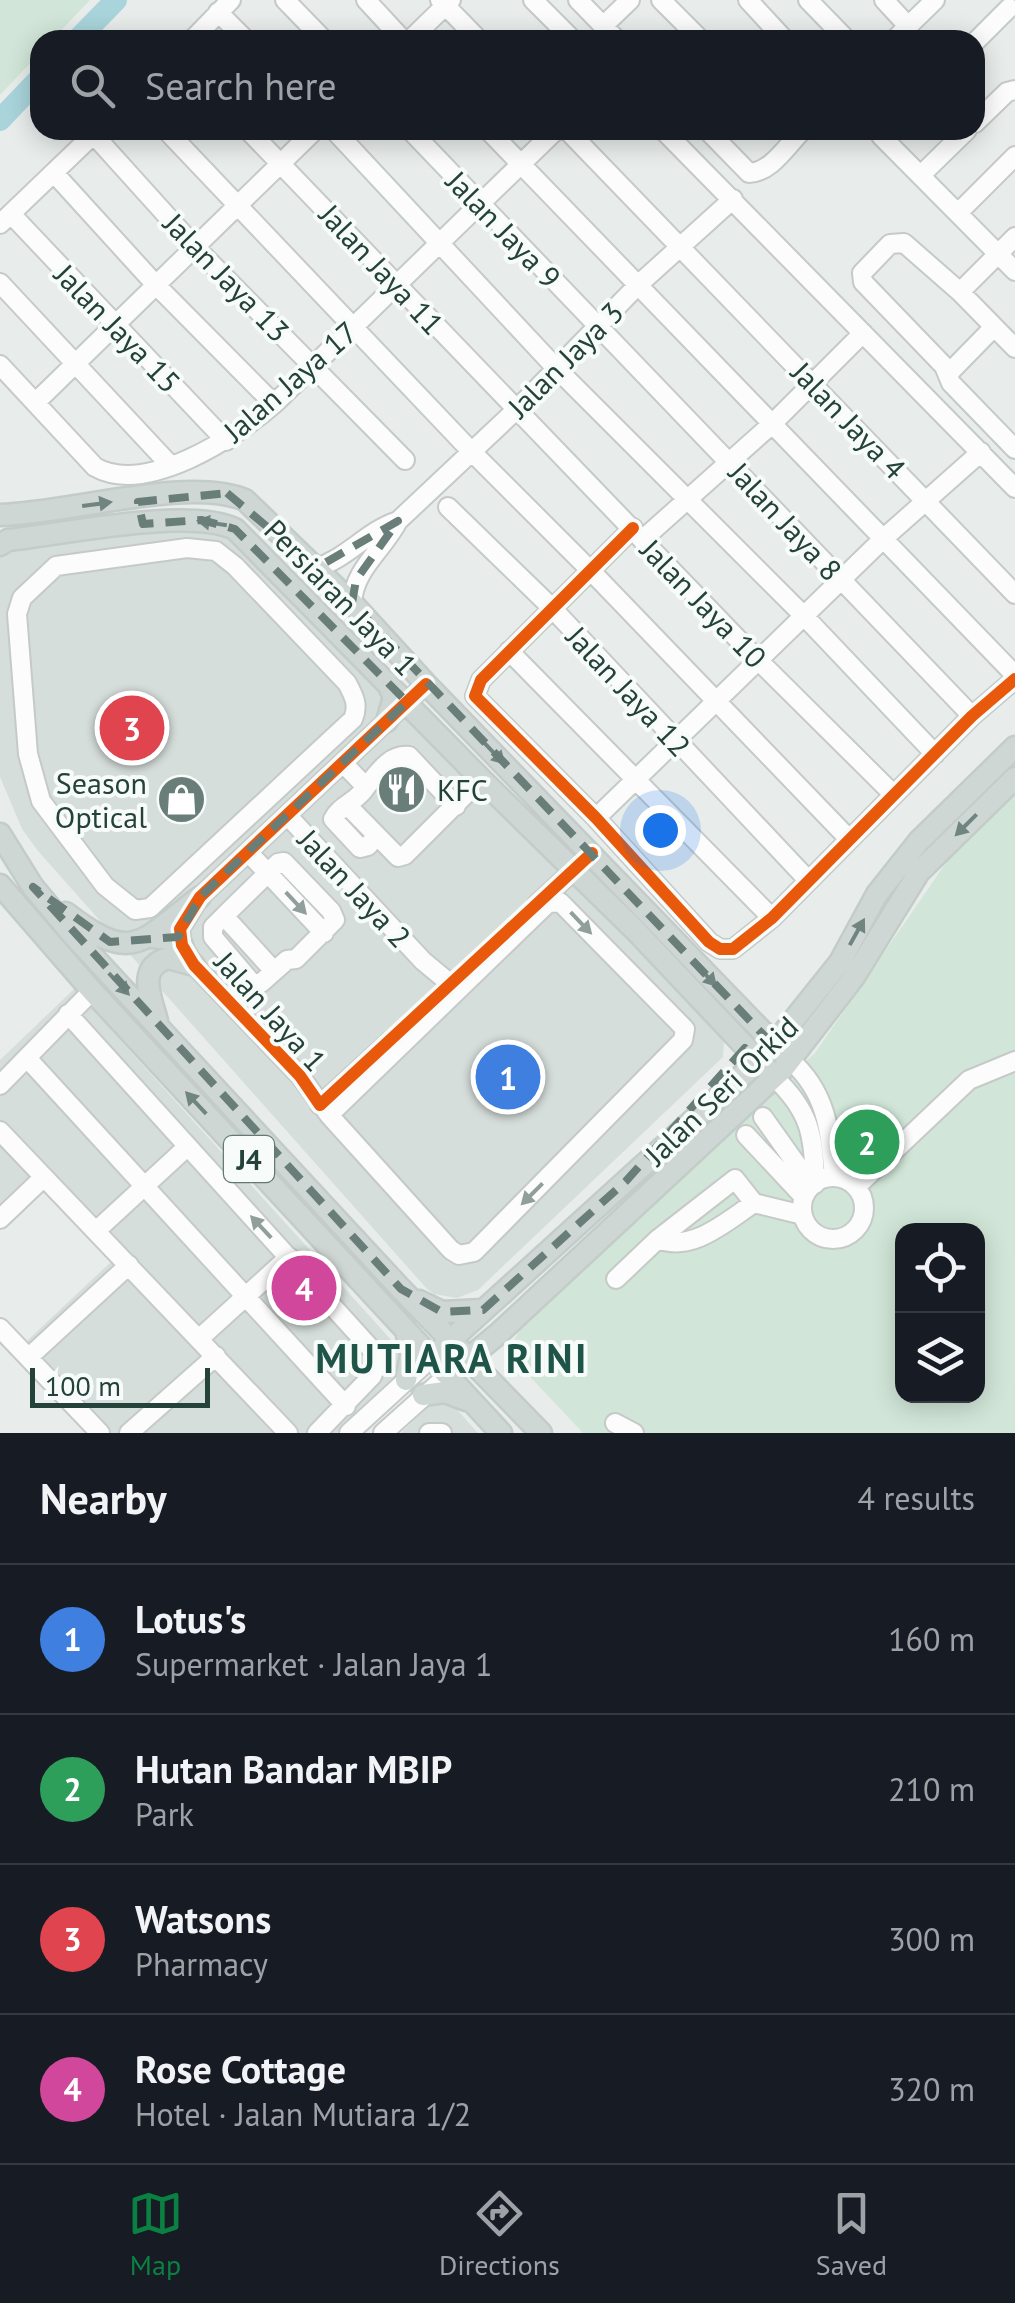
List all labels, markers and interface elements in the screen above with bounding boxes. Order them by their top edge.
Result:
search box [30,30,985,140]
icon: search [65,58,120,113]
text: Search here [145,61,337,110]
street label: Jalan Jaya 9 [437,161,570,296]
street label: Jalan Jaya 11 [310,194,452,343]
street label: Jalan Jaya 13 [154,203,298,350]
street label: Jalan Jaya 15 [45,254,189,401]
street label: Jalan Jaya 3 [497,293,631,427]
street label: Jalan Jaya 17 [213,312,365,451]
street label: Jalan Jaya 4 [782,352,915,487]
street label: Jalan Jaya 8 [720,452,851,589]
one-way arrow [81,495,113,511]
street label: Persiaran Jaya 1 [256,510,426,684]
one-way arrow [196,515,227,531]
street label: Jalan Jaya 10 [631,529,775,676]
street label: Jalan Jaya 12 [557,616,699,765]
pin: 3 [100,690,164,766]
one-way arrow [482,741,505,765]
place label: Season Optical [55,763,147,836]
restaurant icon: KFC [376,763,428,815]
place label: KFC [437,770,488,809]
shop icon: Season Optical [156,773,208,825]
your location [635,805,686,856]
one-way arrow [955,812,979,836]
street label: Jalan Jaya 2 [289,819,420,956]
one-way arrow [284,891,307,915]
one-way arrow [569,911,593,935]
one-way arrow [848,918,865,947]
street label: Jalan Jaya 1 [205,941,335,1079]
one-way arrow [694,963,717,987]
one-way arrow [107,972,130,996]
street label: Jalan Seri Orkid [635,1007,806,1174]
pin: 1 [476,1040,540,1114]
one-way arrow [185,1091,208,1115]
pin: 2 [834,1104,900,1180]
road number: J4 [224,1136,274,1182]
one-way arrow [521,1181,545,1205]
one-way arrow [250,1215,273,1239]
map controls [895,1223,985,1403]
button: locate [895,1223,985,1313]
pin: 4 [272,1250,336,1326]
button: layers [895,1313,985,1403]
district label: MUTIARA RINI [315,1332,589,1384]
scale bar [30,1363,210,1408]
text: 100 m [45,1367,121,1404]
text: Nearby [40,1471,167,1526]
text: 4 results [857,1477,975,1519]
text: Lotus's [135,1594,246,1643]
text: 1 [63,1618,82,1660]
text: 160 m [888,1618,975,1660]
text: Supermarket · Jalan Jaya 1 [135,1643,493,1685]
text: Hutan Bandar MBIP [135,1744,452,1793]
text: 2 [63,1768,82,1810]
text: 210 m [888,1768,975,1810]
text: Park [135,1793,194,1835]
text: Watsons [135,1894,271,1943]
text: 3 [63,1918,82,1960]
text: 300 m [888,1918,975,1960]
text: Pharmacy [135,1943,268,1985]
text: Rose Cottage [135,2044,346,2093]
text: 4 [63,2068,82,2110]
text: 320 m [888,2068,975,2110]
text: Hotel · Jalan Mutiara 1/2 [135,2093,471,2135]
tab: Map [128,2186,183,2283]
tab: Directions [439,2186,560,2283]
tab: Saved [816,2186,887,2283]

